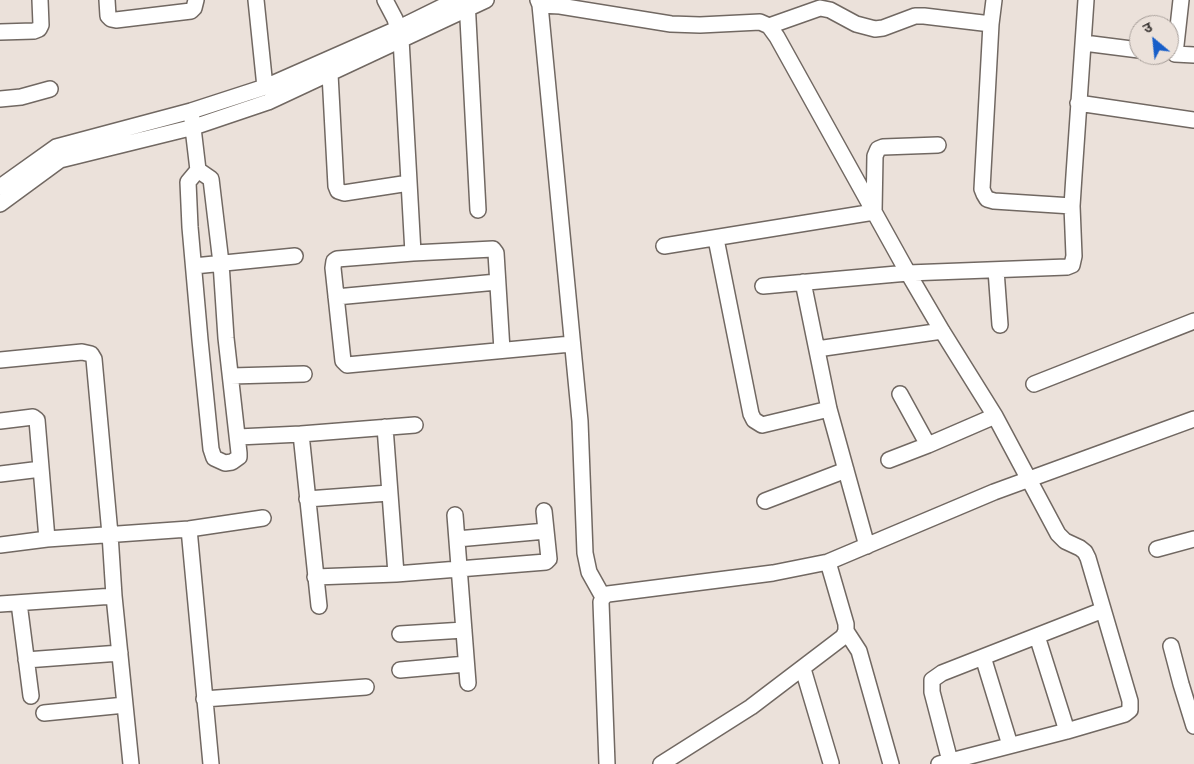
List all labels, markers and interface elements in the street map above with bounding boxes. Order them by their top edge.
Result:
north arrow [1129,15,1179,65]
text: उ [1140,18,1155,37]

